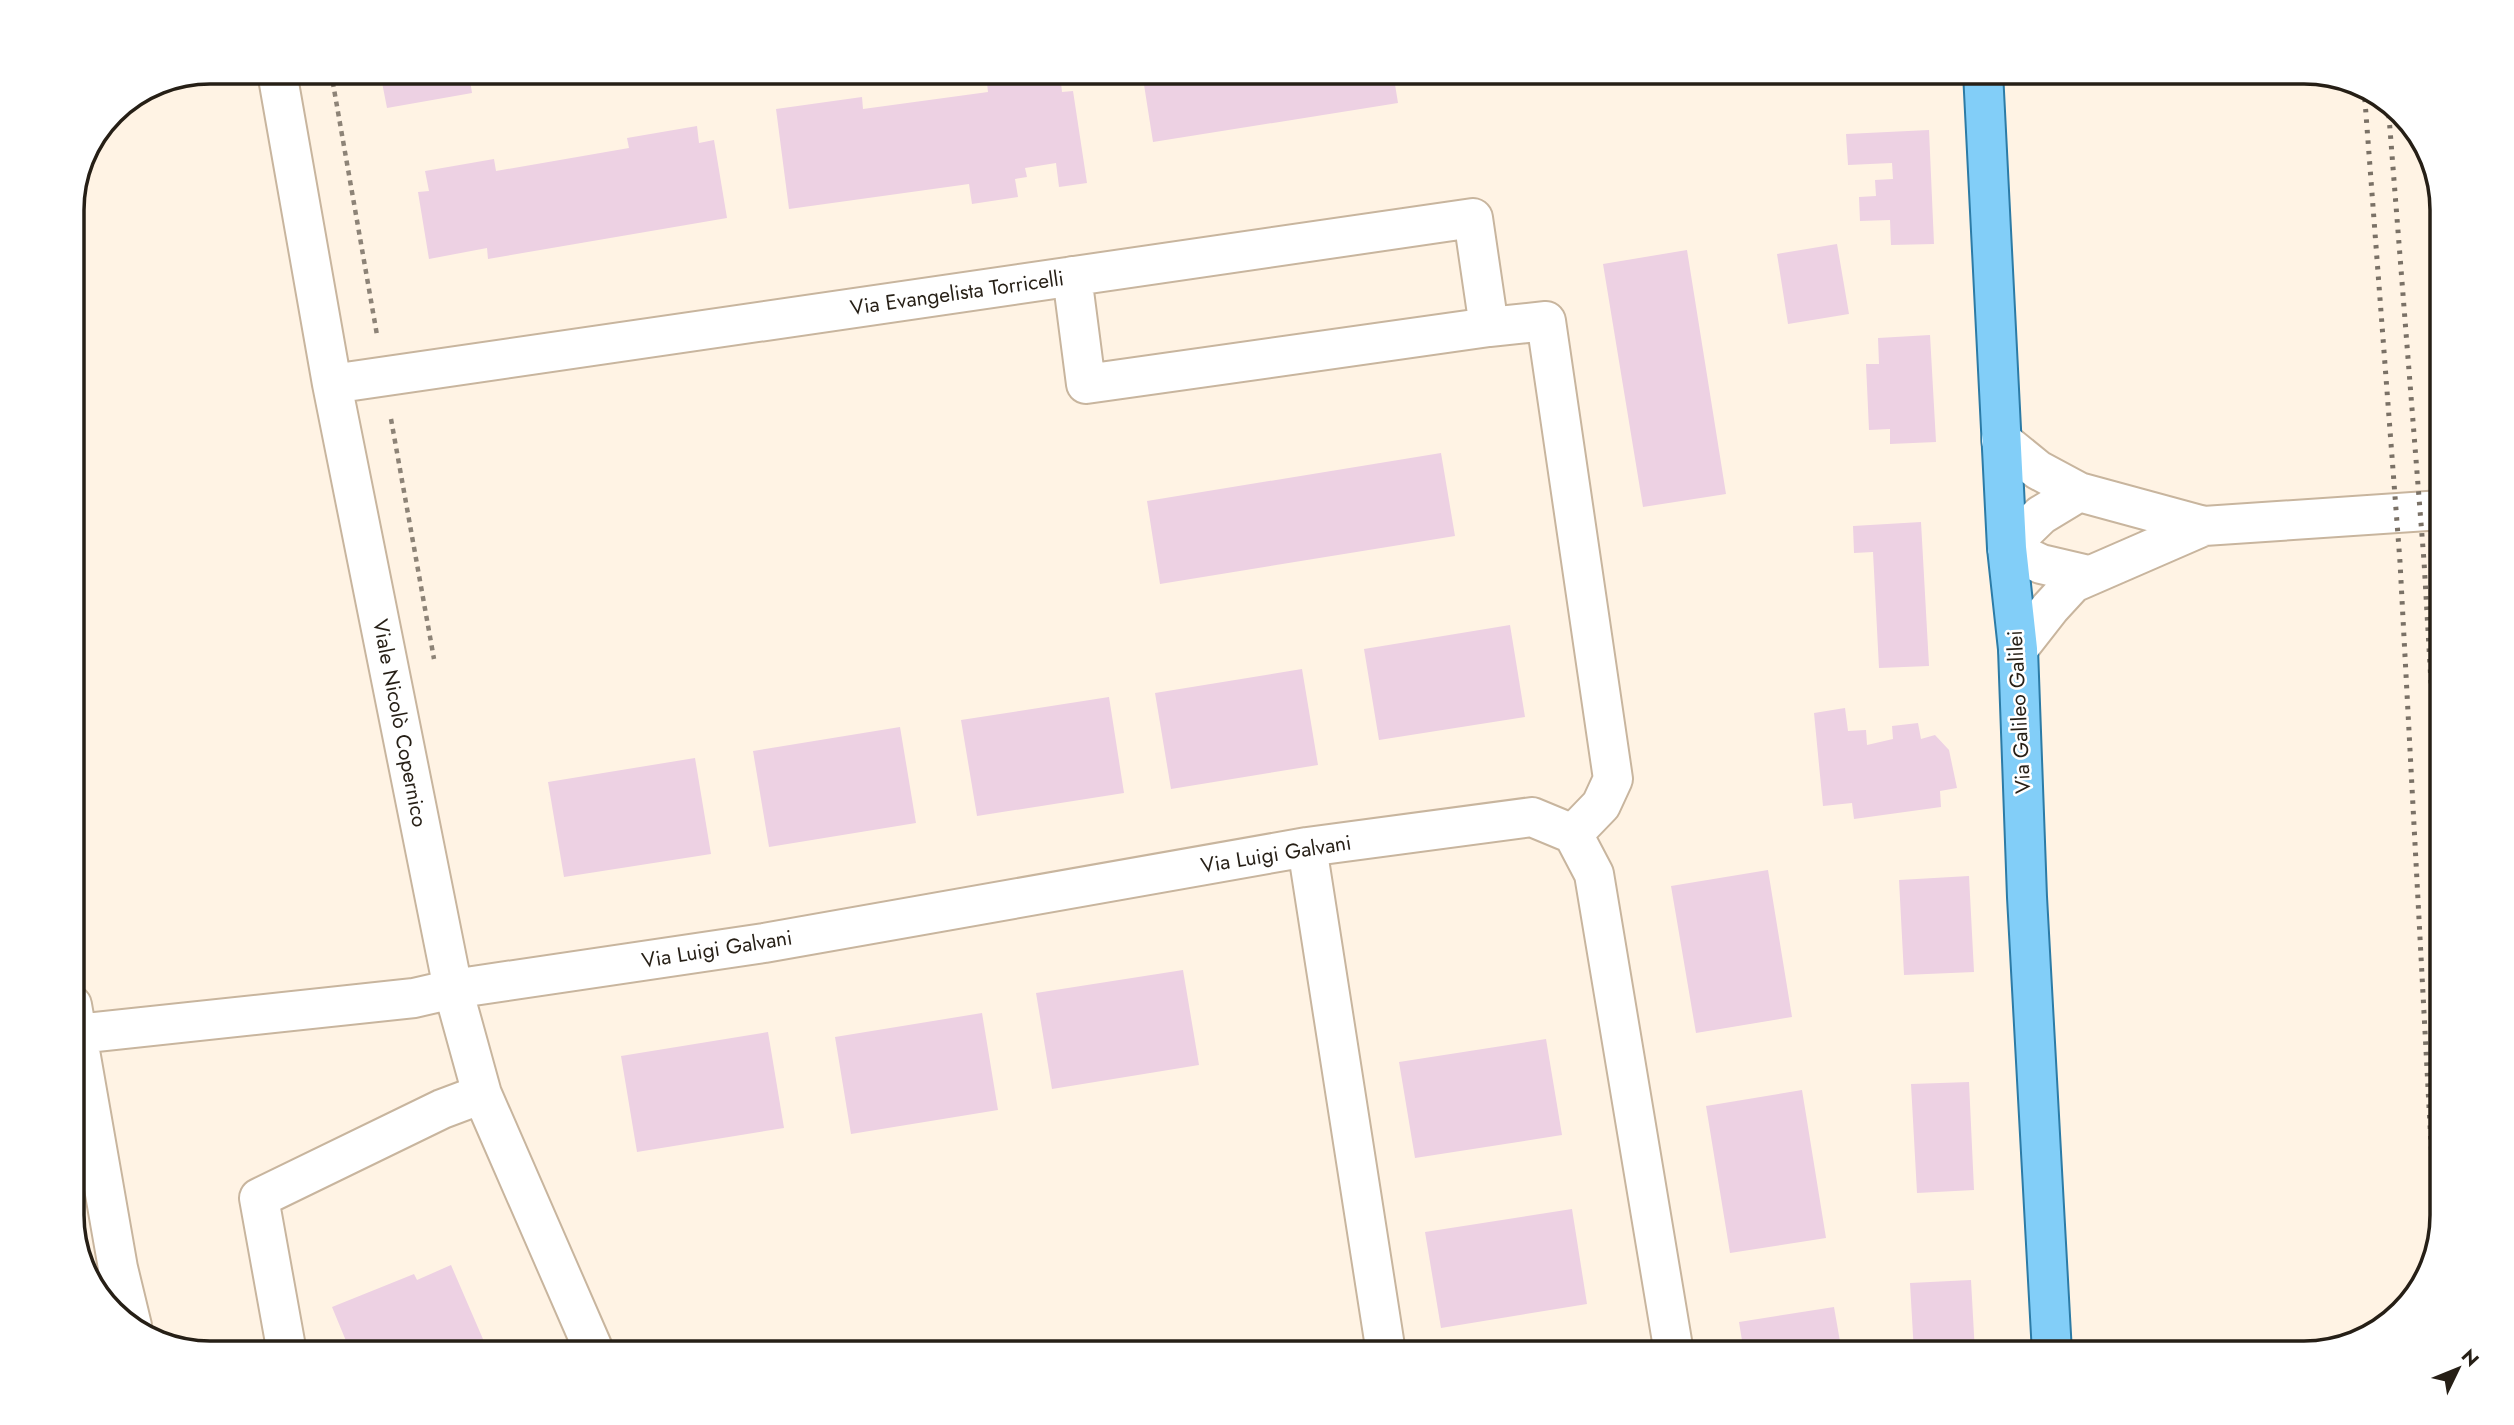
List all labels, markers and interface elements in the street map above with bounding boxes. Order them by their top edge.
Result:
street label: Via Evangelista Torricelli [848,263,1066,323]
street label: Viale Nicolò Copernico [365,617,435,829]
street label: Via Galileo Galilei [2000,630,2038,794]
street label: Via Luigi Galvani [1199,827,1353,881]
street label: Via Luigi Galvani [640,922,794,976]
north arrow [2423,1334,2493,1404]
text: N [2455,1343,2485,1372]

